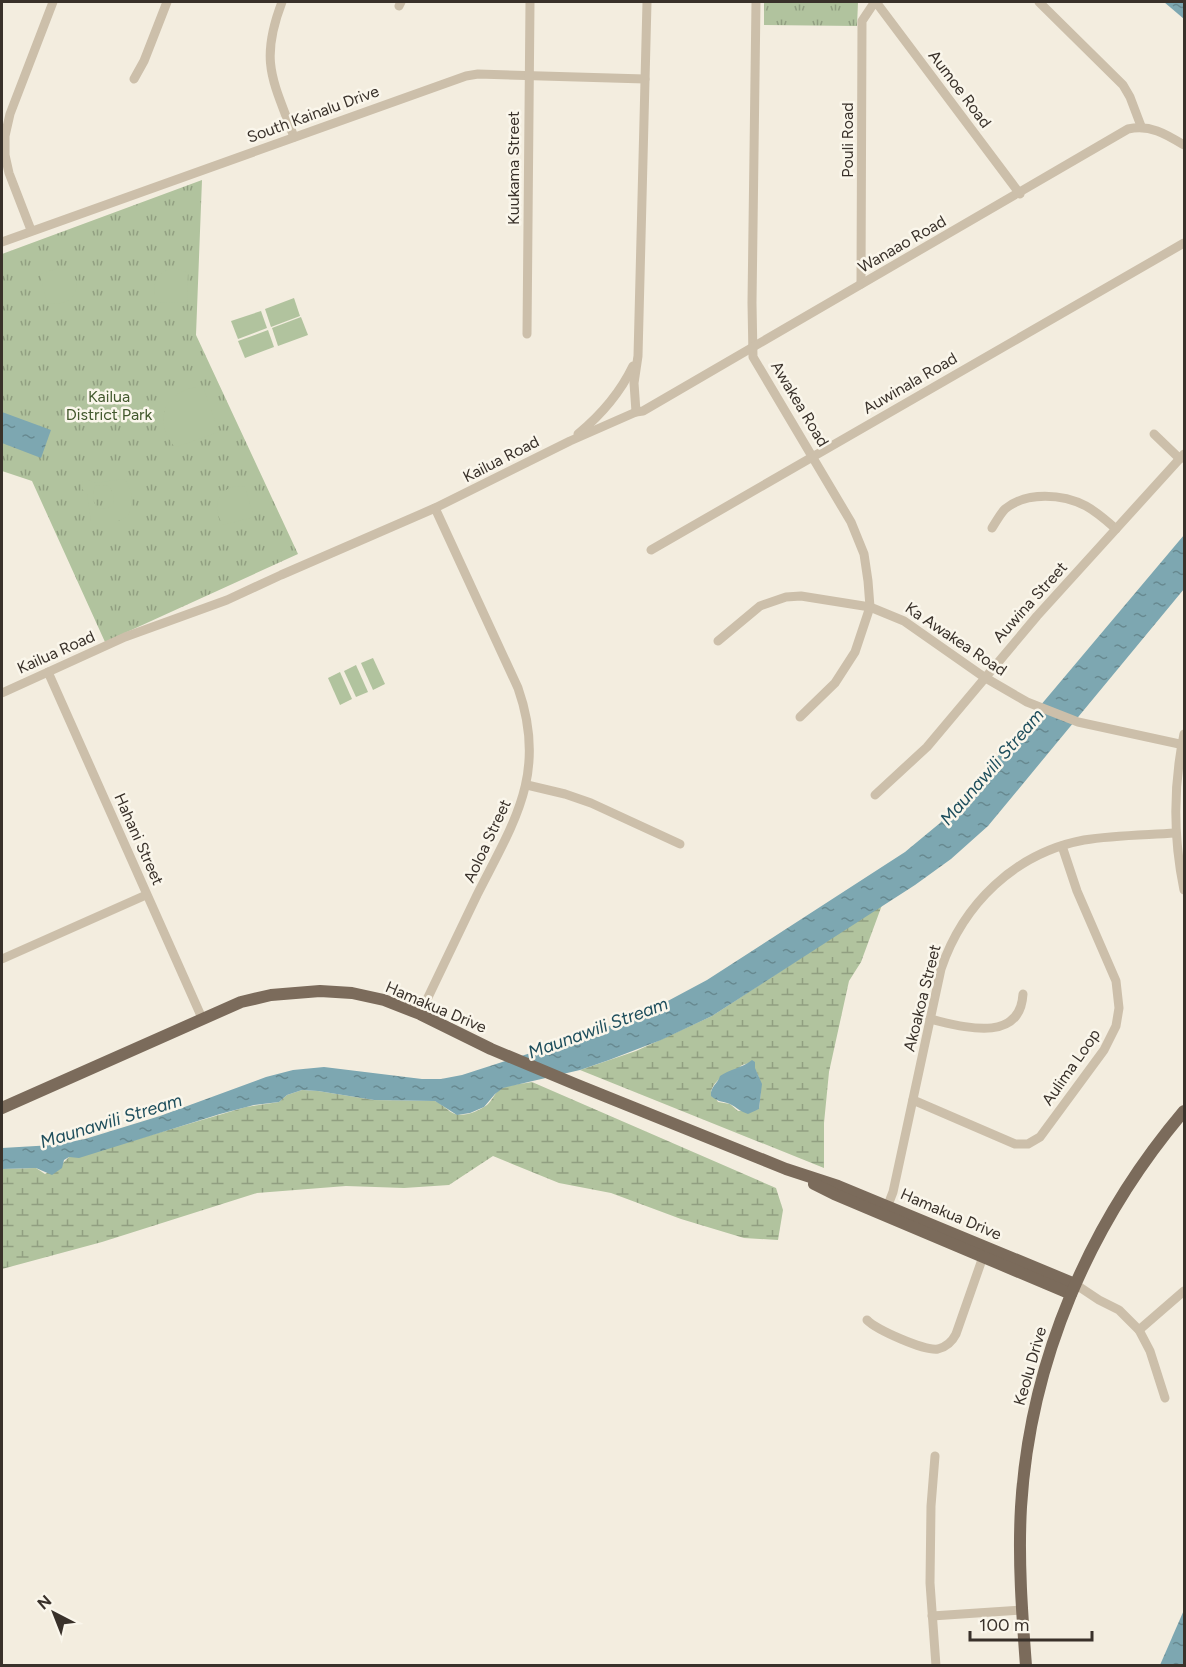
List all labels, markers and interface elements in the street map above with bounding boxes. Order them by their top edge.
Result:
street label: Aumoe Road [925,46,995,132]
street label: South Kainalu Drive [244,81,382,147]
street label: Pouli Road [838,102,857,178]
street label: Kuukama Street [504,111,523,225]
street label: Wanaao Road [855,211,949,277]
street label: Auwinala Road [860,348,960,418]
street label: Awakea Road [767,358,833,450]
park label: Kailua District Park [66,387,152,424]
street label: Kailua Road [460,432,542,486]
street label: Auwina Street [989,558,1071,646]
street label: Ka Awakea Road [902,598,1010,680]
street label: Kailua Road [14,626,98,678]
water label: Maunawili Stream [935,704,1049,830]
street label: Hahani Street [110,790,168,888]
street label: Aoloa Street [459,796,515,886]
street label: Akoakoa Street [900,943,944,1053]
street label: Hamakua Drive [383,977,490,1037]
water label: Maunawili Stream [525,992,671,1064]
street label: Aulima Loop [1038,1025,1104,1109]
water label: Maunawili Stream [37,1089,185,1153]
street label: Hamakua Drive [898,1184,1005,1244]
street label: Keolu Drive [1010,1324,1050,1408]
north arrow [24,1583,84,1643]
text: N [33,1591,55,1613]
scale bar [970,1604,1092,1642]
text: 100 m [979,1614,1029,1636]

